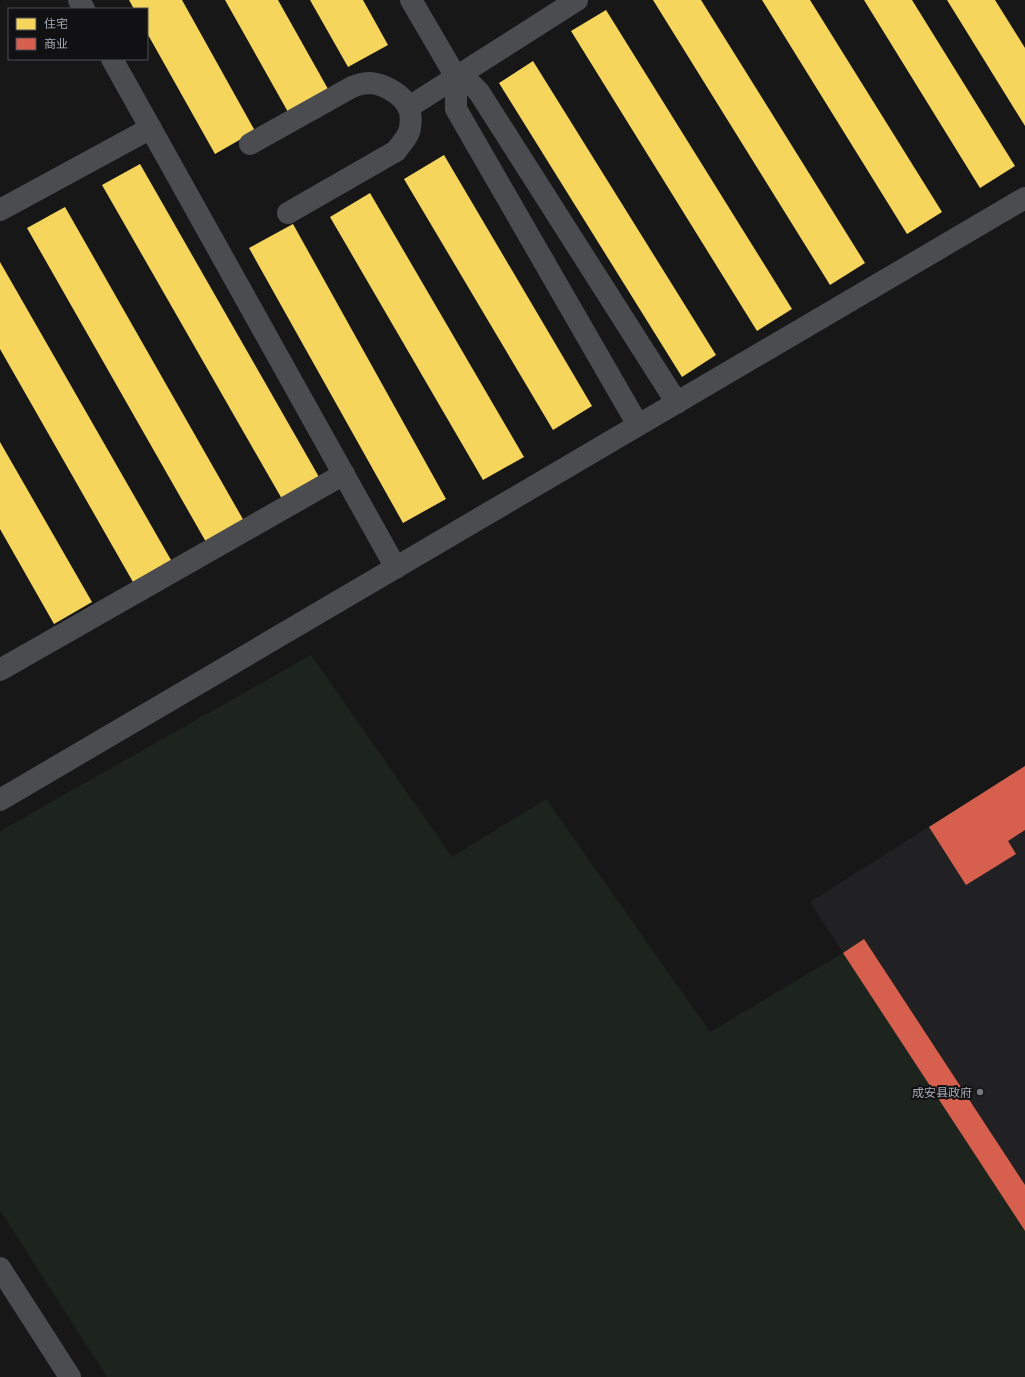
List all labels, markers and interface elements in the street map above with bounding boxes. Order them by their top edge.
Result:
legend [8,8,148,60]
text: 住宅 [44,16,68,30]
text: 商业 [44,36,68,50]
place label: 成安县政府 [912,1085,972,1099]
marker: 成安县政府 [975,1087,985,1097]

